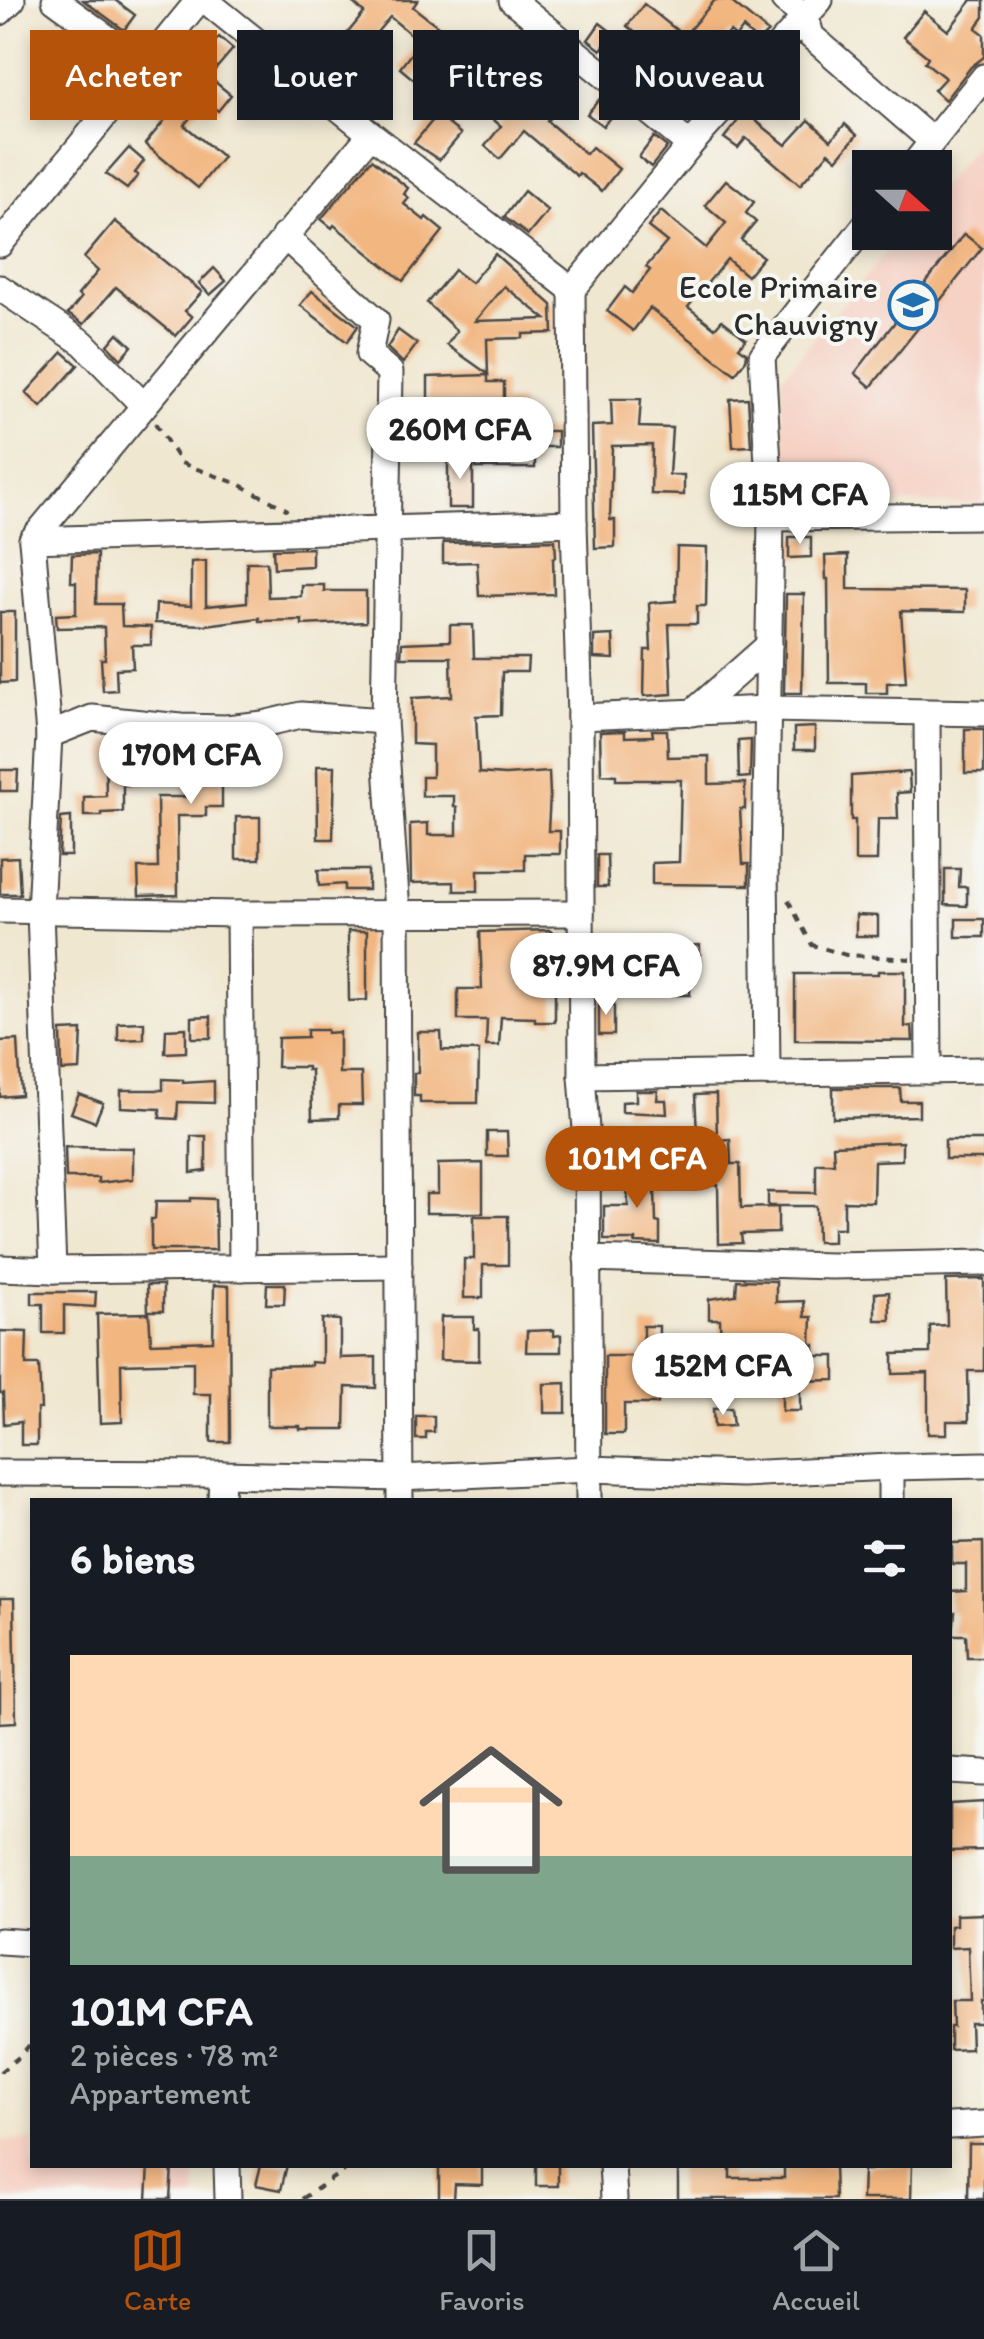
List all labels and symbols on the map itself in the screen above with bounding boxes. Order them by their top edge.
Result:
north arrow [852,150,952,250]
place label: Ecole Primaire Chauvigny [679,268,878,343]
school or university icon: Ecole Primaire Chauvigny [887,279,939,331]
pin: 260M CFA [357,397,563,482]
pin: 115M CFA [697,462,903,547]
pin: 170M CFA [88,722,294,807]
pin: 87.9M CFA [492,933,720,1018]
pin: 101M CFA [534,1126,740,1211]
pin: 152M CFA [620,1333,826,1418]

